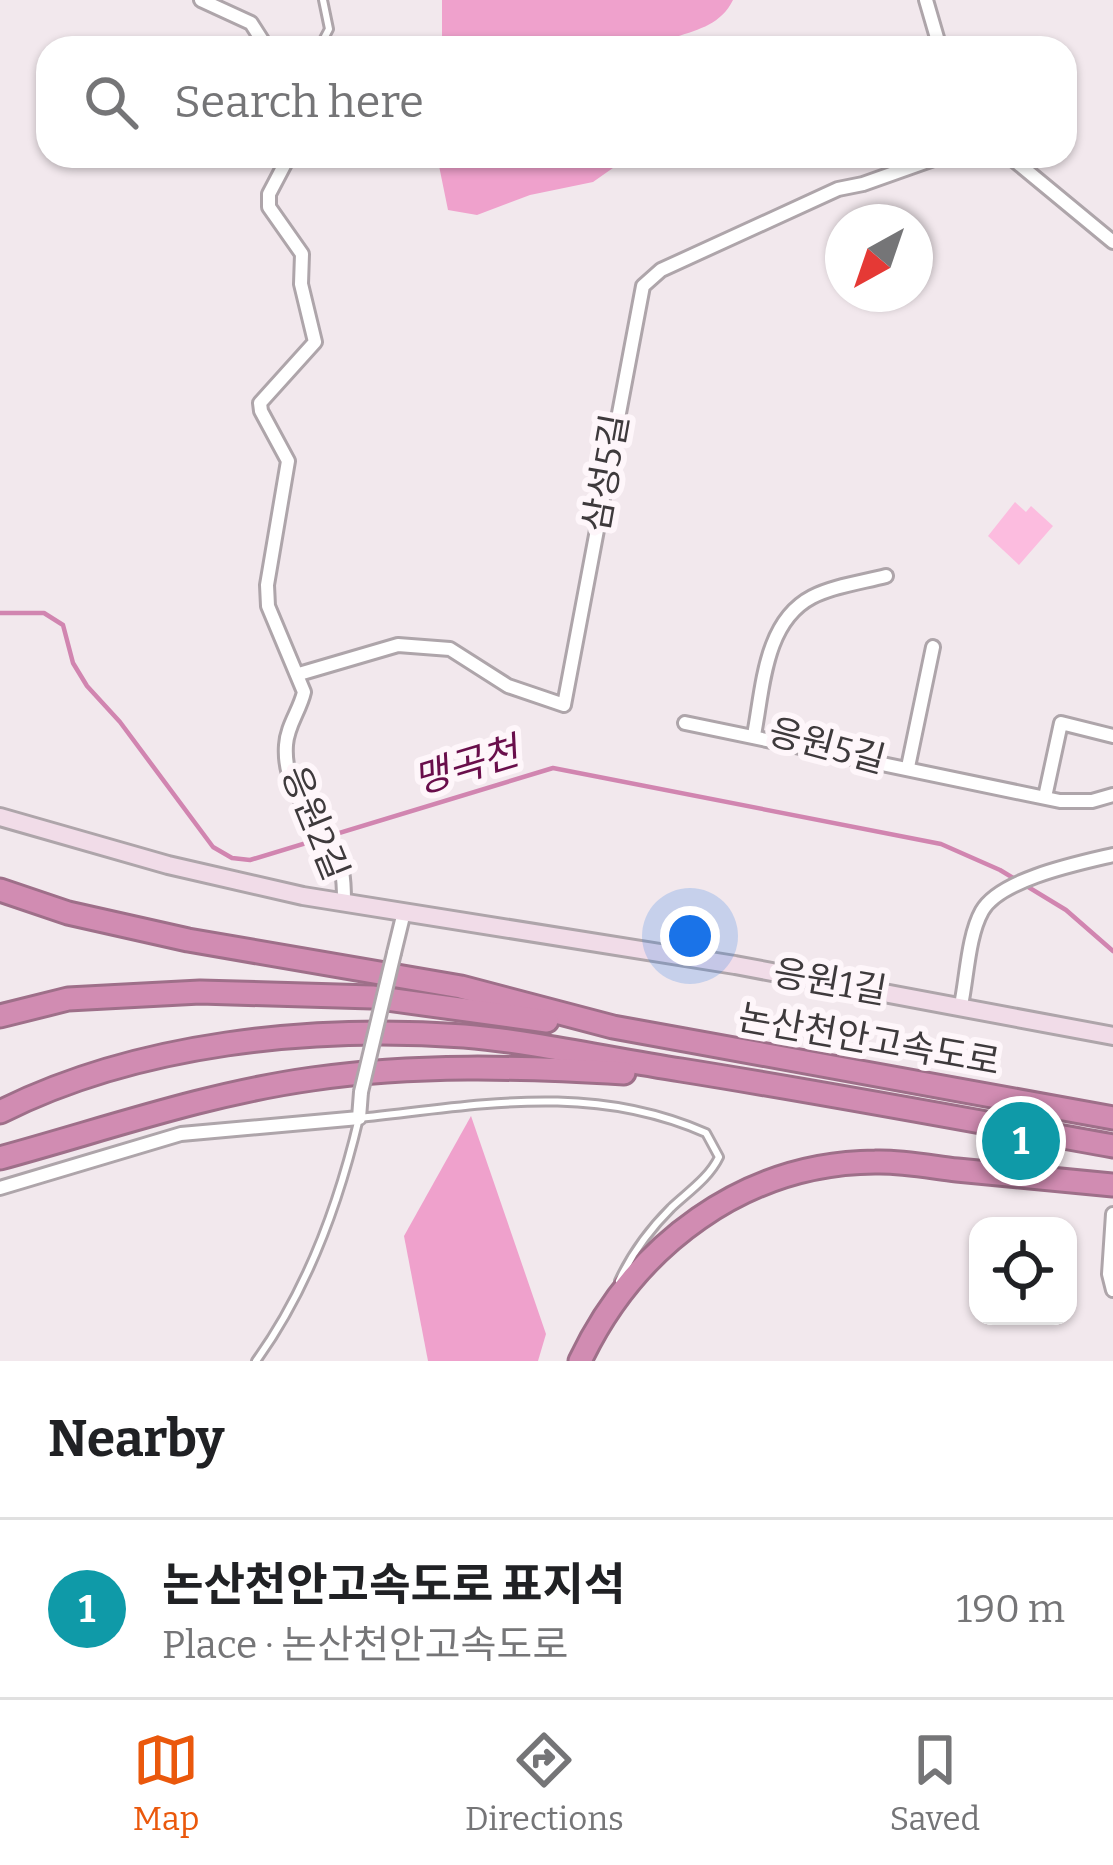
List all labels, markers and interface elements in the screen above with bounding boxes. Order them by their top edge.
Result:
search box [36,36,1077,168]
icon: search [78,69,144,135]
text: Search here [174,75,424,129]
north arrow [825,204,933,312]
street label: 삼성5길 [574,411,638,535]
street label: 응원5길 [764,709,890,783]
water label: 맹곡천 [408,727,528,804]
street label: 응원2길 [272,760,358,886]
your location [660,906,720,966]
street label: 응원1길 [770,950,890,1014]
street label: 논산천안고속도로 [735,995,1003,1085]
pin: 1 [982,1096,1060,1186]
map controls [969,1217,1077,1325]
button: locate [969,1217,1077,1325]
text: Nearby [48,1408,224,1470]
text: 논산천안고속도로 표지석 [162,1558,626,1612]
text: 1 [79,1586,95,1632]
text: 190 m [956,1586,1065,1632]
text: Place · 논산천안고속도로 [162,1622,568,1668]
tab: Map [133,1727,199,1839]
tab: Directions [465,1727,624,1839]
tab: Saved [890,1727,980,1839]

